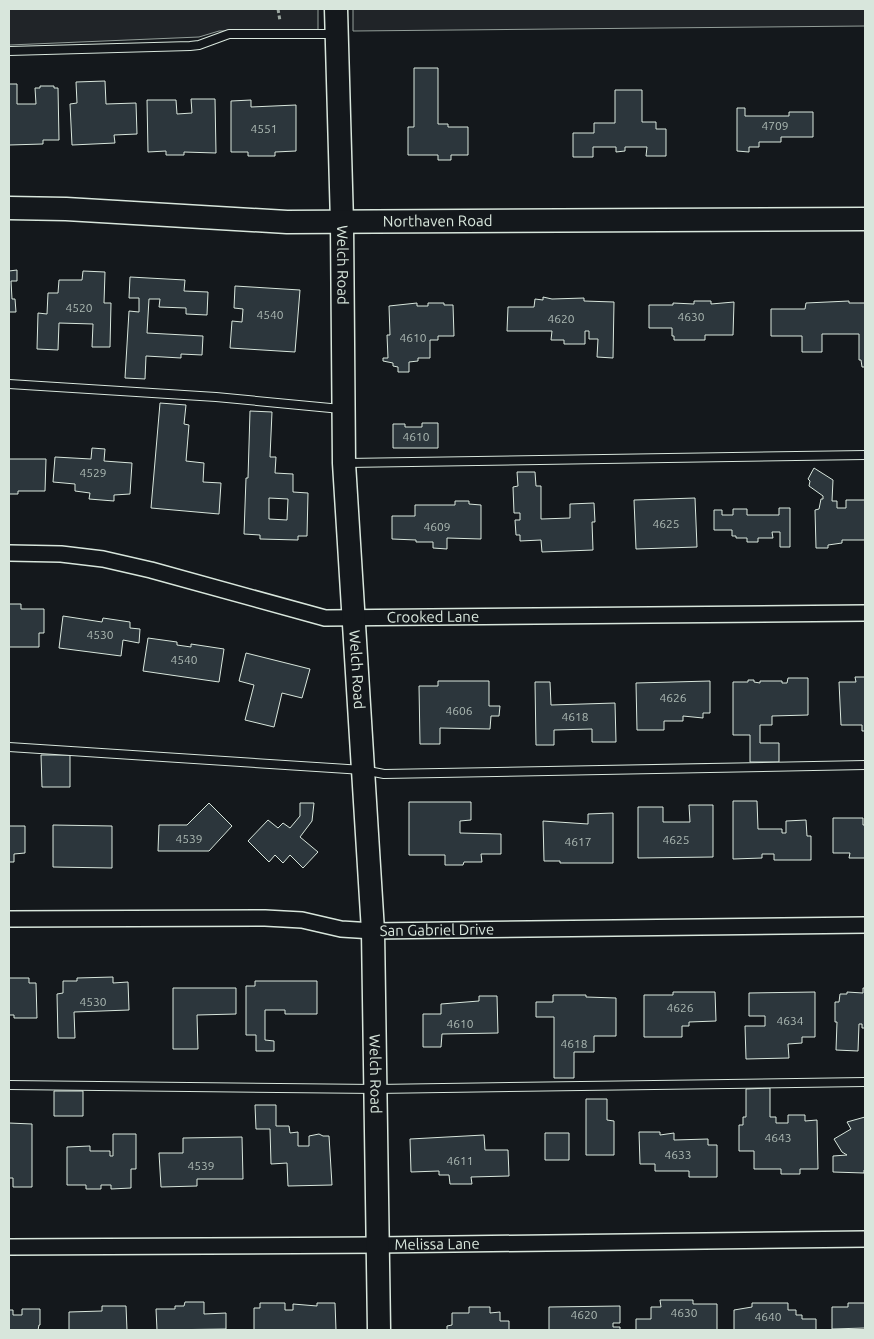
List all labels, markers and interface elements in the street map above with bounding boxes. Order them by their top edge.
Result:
house number: 4709 [761,119,789,132]
house number: 4551 [250,122,278,135]
street label: Northaven Road [383,212,492,230]
street label: Welch Road [334,225,352,305]
house number: 4520 [65,301,93,314]
house number: 4540 [256,308,284,321]
house number: 4630 [677,310,705,323]
house number: 4620 [547,312,575,325]
house number: 4610 [399,331,427,344]
house number: 4610 [402,430,430,443]
house number: 4529 [79,466,107,479]
house number: 4625 [652,517,680,530]
house number: 4609 [423,520,451,533]
street label: Crooked Lane [387,608,479,625]
house number: 4530 [86,628,114,641]
street label: Welch Road [346,629,368,710]
house number: 4540 [170,653,198,666]
house number: 4626 [659,691,687,704]
house number: 4606 [445,704,473,717]
house number: 4618 [561,710,589,723]
house number: 4539 [175,832,203,845]
house number: 4625 [662,833,690,846]
house number: 4617 [564,835,592,848]
street label: San Gabriel Drive [379,921,494,939]
house number: 4530 [79,995,107,1008]
house number: 4626 [666,1001,694,1014]
house number: 4634 [776,1014,804,1027]
house number: 4610 [446,1017,474,1030]
street label: Welch Road [367,1034,385,1114]
house number: 4618 [560,1037,588,1050]
house number: 4643 [764,1131,792,1144]
house number: 4633 [664,1148,692,1161]
house number: 4611 [446,1154,474,1167]
house number: 4539 [187,1159,215,1172]
street label: Melissa Lane [394,1235,480,1253]
house number: 4630 [670,1306,698,1319]
house number: 4620 [570,1308,598,1321]
house number: 4640 [754,1310,782,1323]

